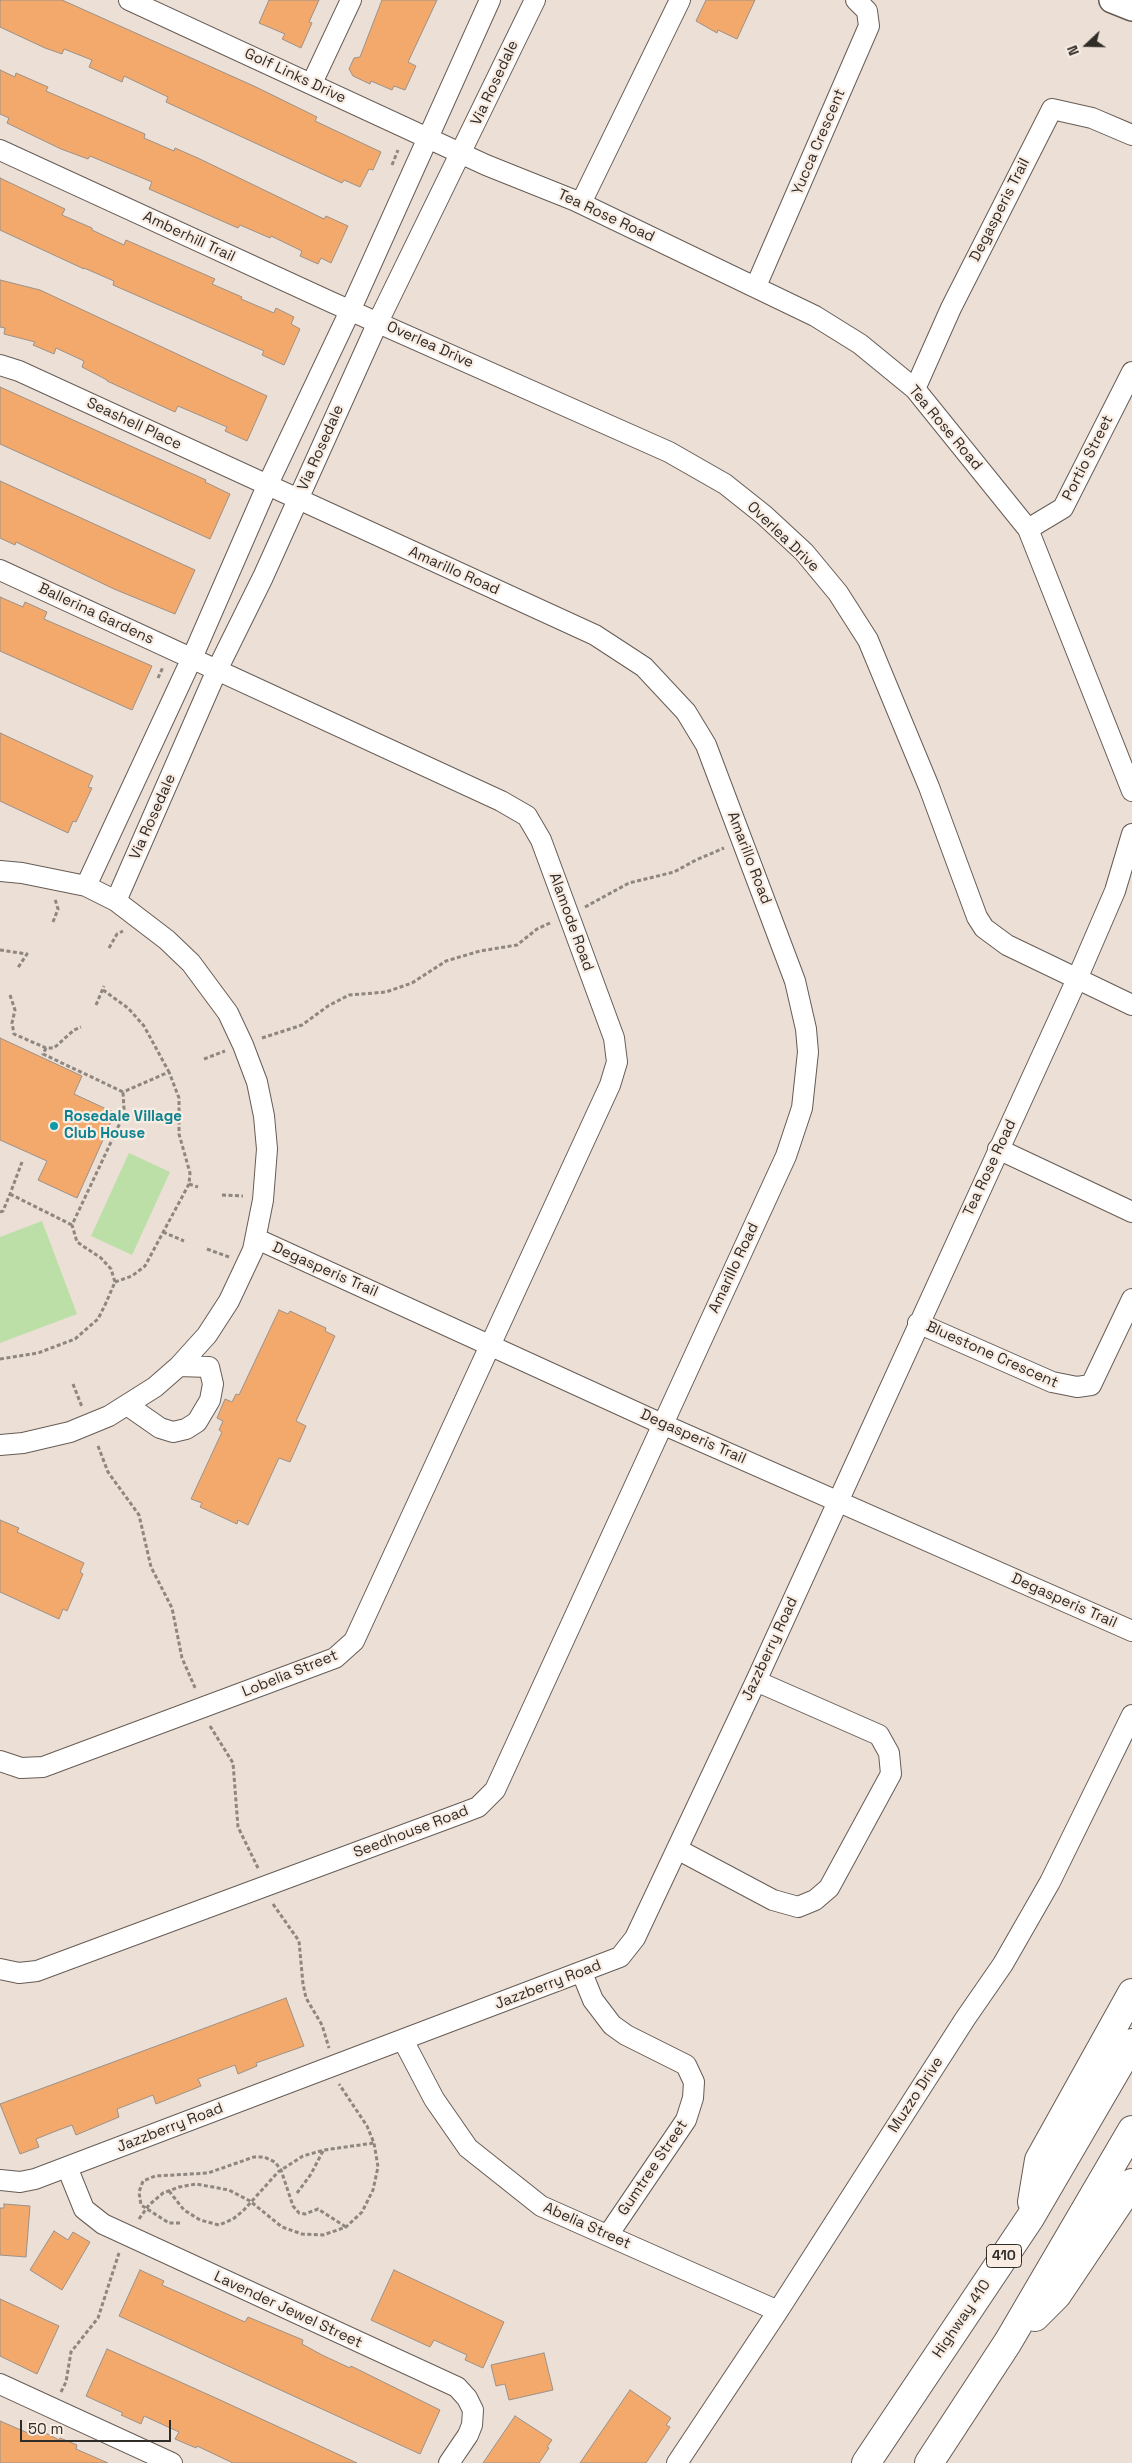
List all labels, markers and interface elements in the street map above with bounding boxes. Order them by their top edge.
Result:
north arrow [1062,20,1112,70]
street label: Via Rosedale [467,38,523,128]
text: N [1063,43,1083,58]
street label: Golf Links Drive [241,45,349,107]
street label: Yucca Crescent [789,86,849,198]
street label: Degasperis Trail [966,155,1034,265]
street label: Tea Rose Road [555,186,657,246]
street label: Amberhill Trail [140,208,238,266]
street label: Overlea Drive [384,318,476,372]
street label: Tea Rose Road [904,382,986,474]
street label: Seashell Place [84,394,184,454]
street label: Via Rosedale [294,402,348,494]
street label: Portio Street [1059,412,1117,504]
street label: Overlea Drive [743,498,823,576]
street label: Amarillo Road [406,543,502,599]
street label: Ballerina Gardens [35,579,157,649]
street label: Via Rosedale [126,771,180,863]
street label: Amarillo Road [723,809,775,907]
street label: Alamode Road [545,870,597,974]
place label: Rosedale Village Club House [64,1108,182,1143]
street label: Tea Rose Road [960,1117,1020,1219]
marker: Rosedale Village Club House [48,1120,60,1132]
street label: Amarillo Road [705,1220,763,1316]
street label: Degasperis Trail [269,1239,381,1301]
street label: Bluestone Crescent [923,1318,1061,1392]
street label: Degasperis Trail [637,1406,749,1468]
street label: Degasperis Trail [1008,1570,1120,1632]
street label: Jazzberry Road [738,1594,802,1704]
street label: Lobelia Street [240,1647,340,1701]
street label: Seedhouse Road [351,1802,471,1862]
street label: Jazzberry Road [492,1956,604,2014]
street label: Muzzo Drive [885,2054,947,2136]
street label: Jazzberry Road [114,2099,226,2157]
street label: Gumtree Street [614,2117,692,2219]
street label: Abelia Street [541,2199,633,2253]
road number: 410 [986,2244,1022,2268]
street label: Lavender Jewel Street [211,2268,365,2352]
street label: Highway 410 [929,2276,995,2362]
scale bar [22,2410,174,2442]
text: 50 m [28,2419,63,2438]

